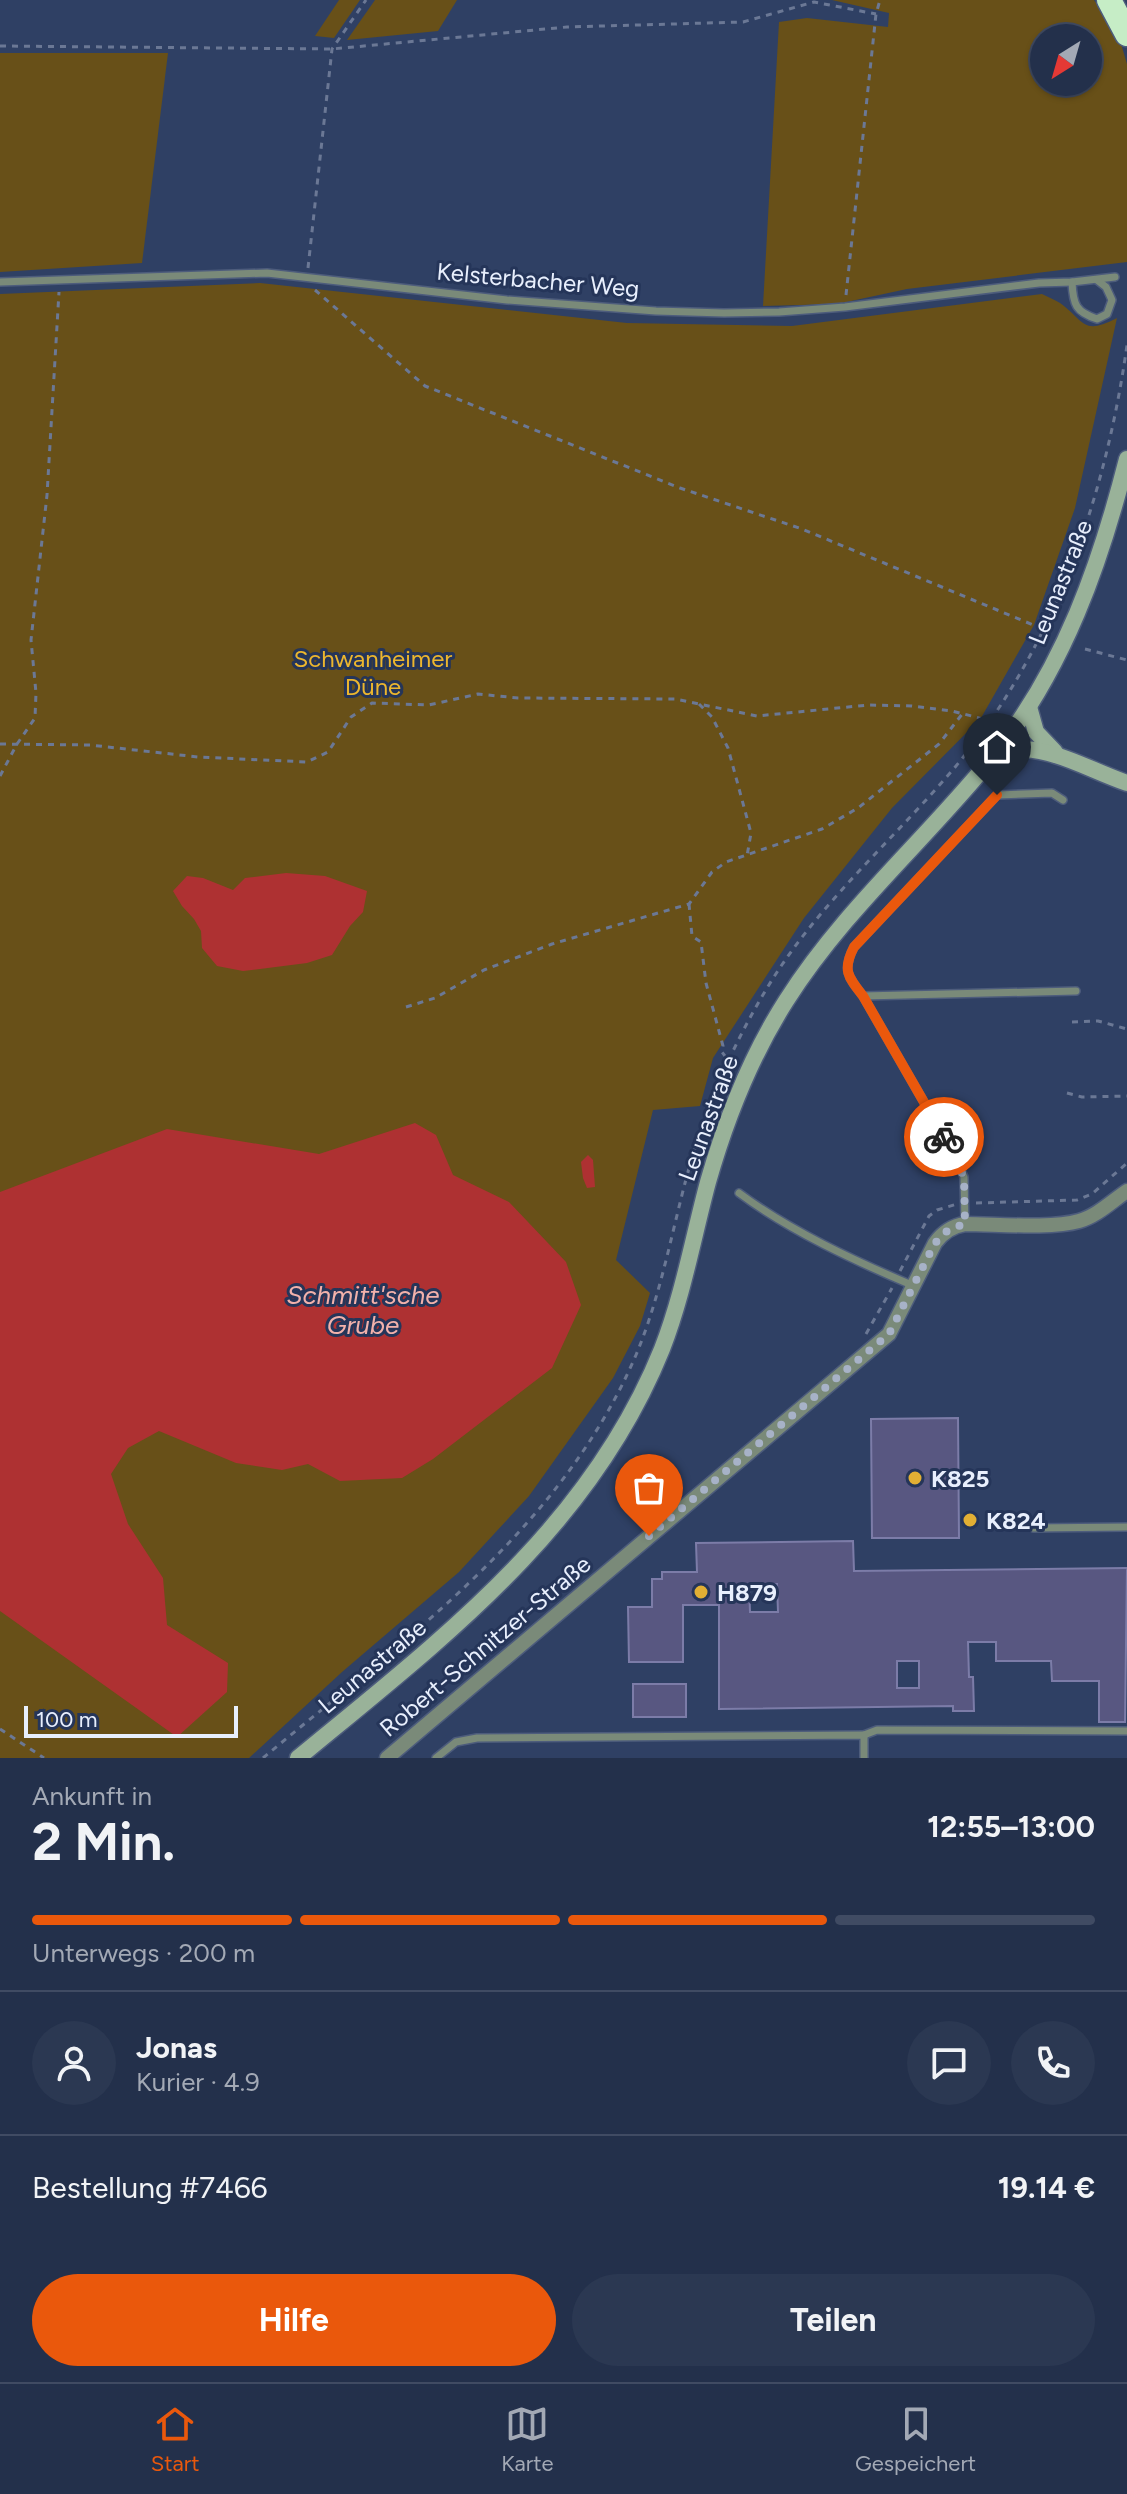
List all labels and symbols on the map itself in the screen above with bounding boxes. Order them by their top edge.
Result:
north arrow [1030,24,1102,96]
street label: Kelsterbacher Weg [435,257,641,303]
street label: Leunastraße [1022,515,1098,649]
park label: Schwanheimer Düne [294,644,452,701]
pin [963,713,1031,795]
street label: Leunastraße [672,1051,744,1185]
courier [904,1097,984,1177]
water label: Schmitt'sche Grube [286,1279,440,1341]
pin [615,1454,683,1536]
place label: K825 [931,1464,990,1493]
marker: K825 [906,1469,924,1487]
place label: K824 [986,1506,1046,1535]
marker: K824 [961,1511,979,1529]
street label: Robert-Schnitzer-Straße [374,1549,596,1743]
place label: H879 [717,1578,777,1607]
marker: H879 [692,1583,710,1601]
street label: Leunastraße [312,1613,432,1719]
scale bar [24,1702,238,1738]

